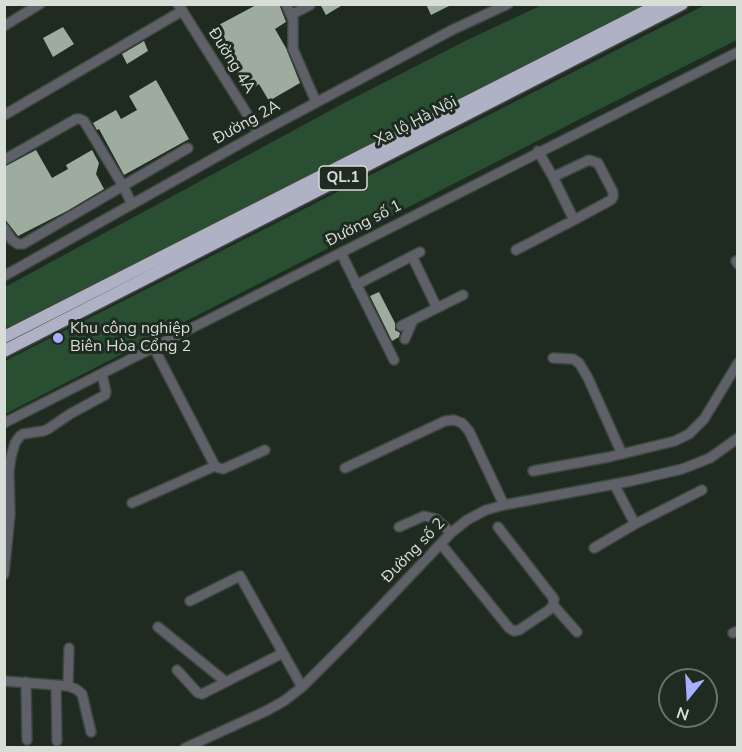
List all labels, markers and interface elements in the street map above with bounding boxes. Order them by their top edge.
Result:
street label: Đường 4A [203,25,259,97]
street label: Xa lộ Hà Nội [372,93,460,151]
street label: Đường 2A [210,97,284,149]
road number: QL.1 [319,166,367,190]
street label: Đường số 1 [323,197,405,251]
place label: Khu công nghiệp Biên Hòa Cổng 2 [70,319,191,357]
marker: Khu công nghiệp Biên Hòa Cổng 2 [51,331,65,345]
street label: Đường số 2 [378,515,450,587]
north arrow [658,668,718,728]
text: N [674,701,692,726]

